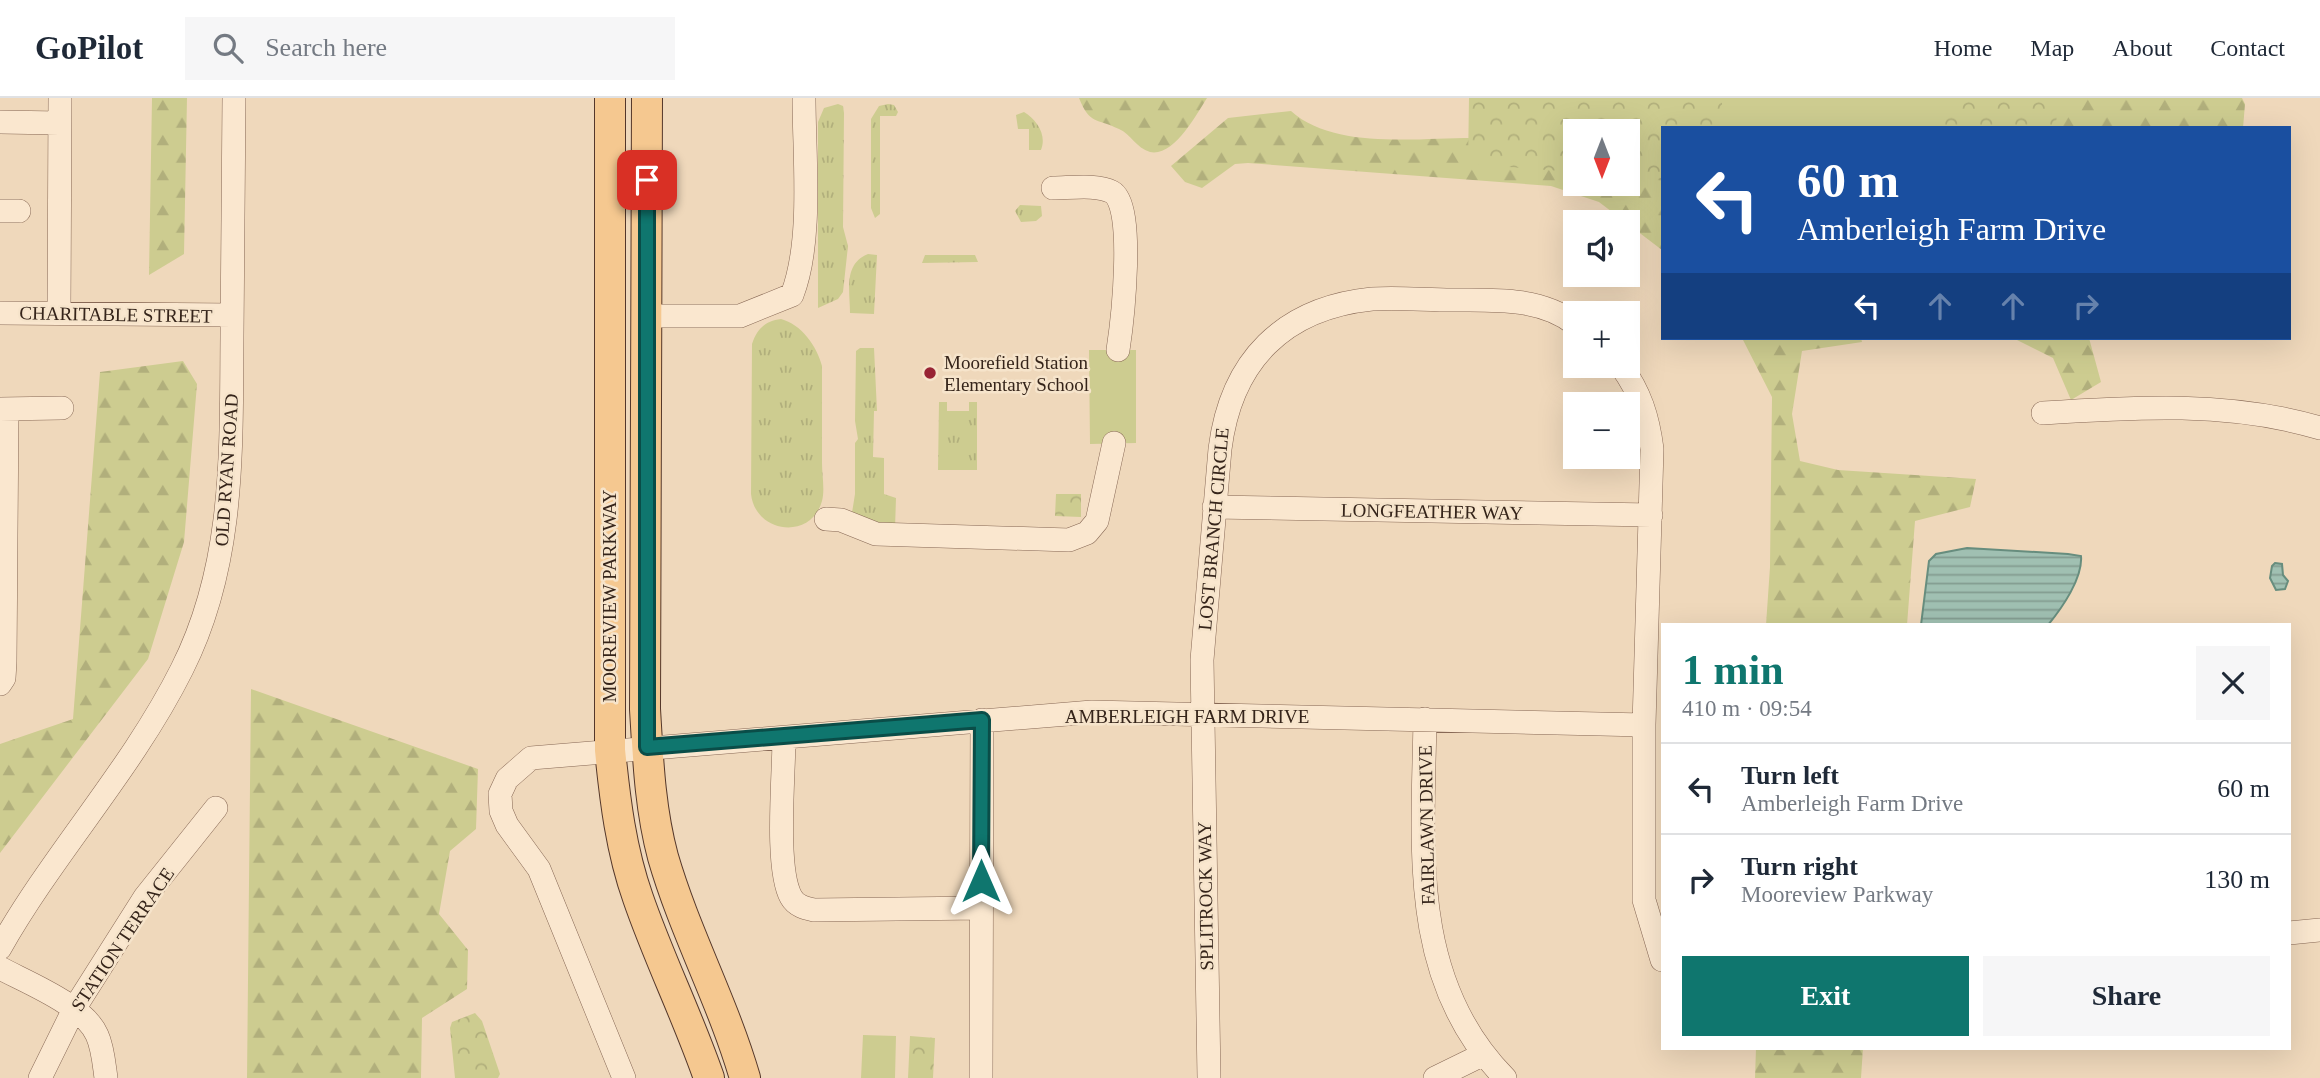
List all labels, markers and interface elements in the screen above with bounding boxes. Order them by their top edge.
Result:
search box [185,17,675,80]
icon: search [209,29,247,67]
text: GoPilot [35,30,143,66]
text: Search here [265,33,387,62]
text: Home [1934,35,1992,61]
text: Map [2030,35,2074,61]
text: About [2112,35,2172,61]
text: Contact [2210,35,2285,61]
north arrow [1563,119,1640,196]
map controls [1563,119,1640,469]
pin [617,150,677,210]
text: 60 m [1797,153,1899,208]
icon: left [1682,154,1773,245]
icon: arrive [628,161,666,199]
button: sound [1563,210,1640,287]
text: Amberleigh Farm Drive [1797,211,2106,247]
icon: left [1848,287,1886,325]
icon: ahead [1921,287,1959,325]
icon: ahead [1994,287,2032,325]
icon: right [2067,287,2105,325]
button: + [1563,301,1640,378]
street label: CHARITABLE STREET [19,302,213,327]
place label: Moorefield Station Elementary School [944,352,1089,395]
marker: Moorefield Station Elementary School [922,365,938,381]
button: − [1563,392,1640,469]
street label: OLD RYAN ROAD [211,393,242,547]
street label: LOST BRANCH CIRCLE [1194,427,1233,631]
street label: MOOREVIEW PARKWAY [599,489,620,703]
street label: LONGFEATHER WAY [1341,499,1523,524]
button: close [2196,646,2270,720]
text: 1 min [1682,647,1784,693]
text: 410 m · 09:54 [1682,696,1812,721]
street label: AMBERLEIGH FARM DRIVE [1065,706,1309,727]
street label: FAIRLAWN DRIVE [1415,745,1438,905]
text: Turn left [1741,761,1839,790]
icon: left [1682,770,1720,808]
text: 60 m [2217,774,2270,803]
text: Amberleigh Farm Drive [1741,791,1963,816]
street label: SPLITROCK WAY [1194,821,1217,971]
position arrow [944,844,1018,918]
text: Turn right [1741,852,1858,881]
icon: right [1682,861,1720,899]
street label: STATION TERRACE [67,864,178,1015]
text: 130 m [2204,865,2270,894]
text: Mooreview Parkway [1741,882,1933,907]
button: Exit [1682,956,1969,1036]
button: Share [1983,956,2270,1036]

